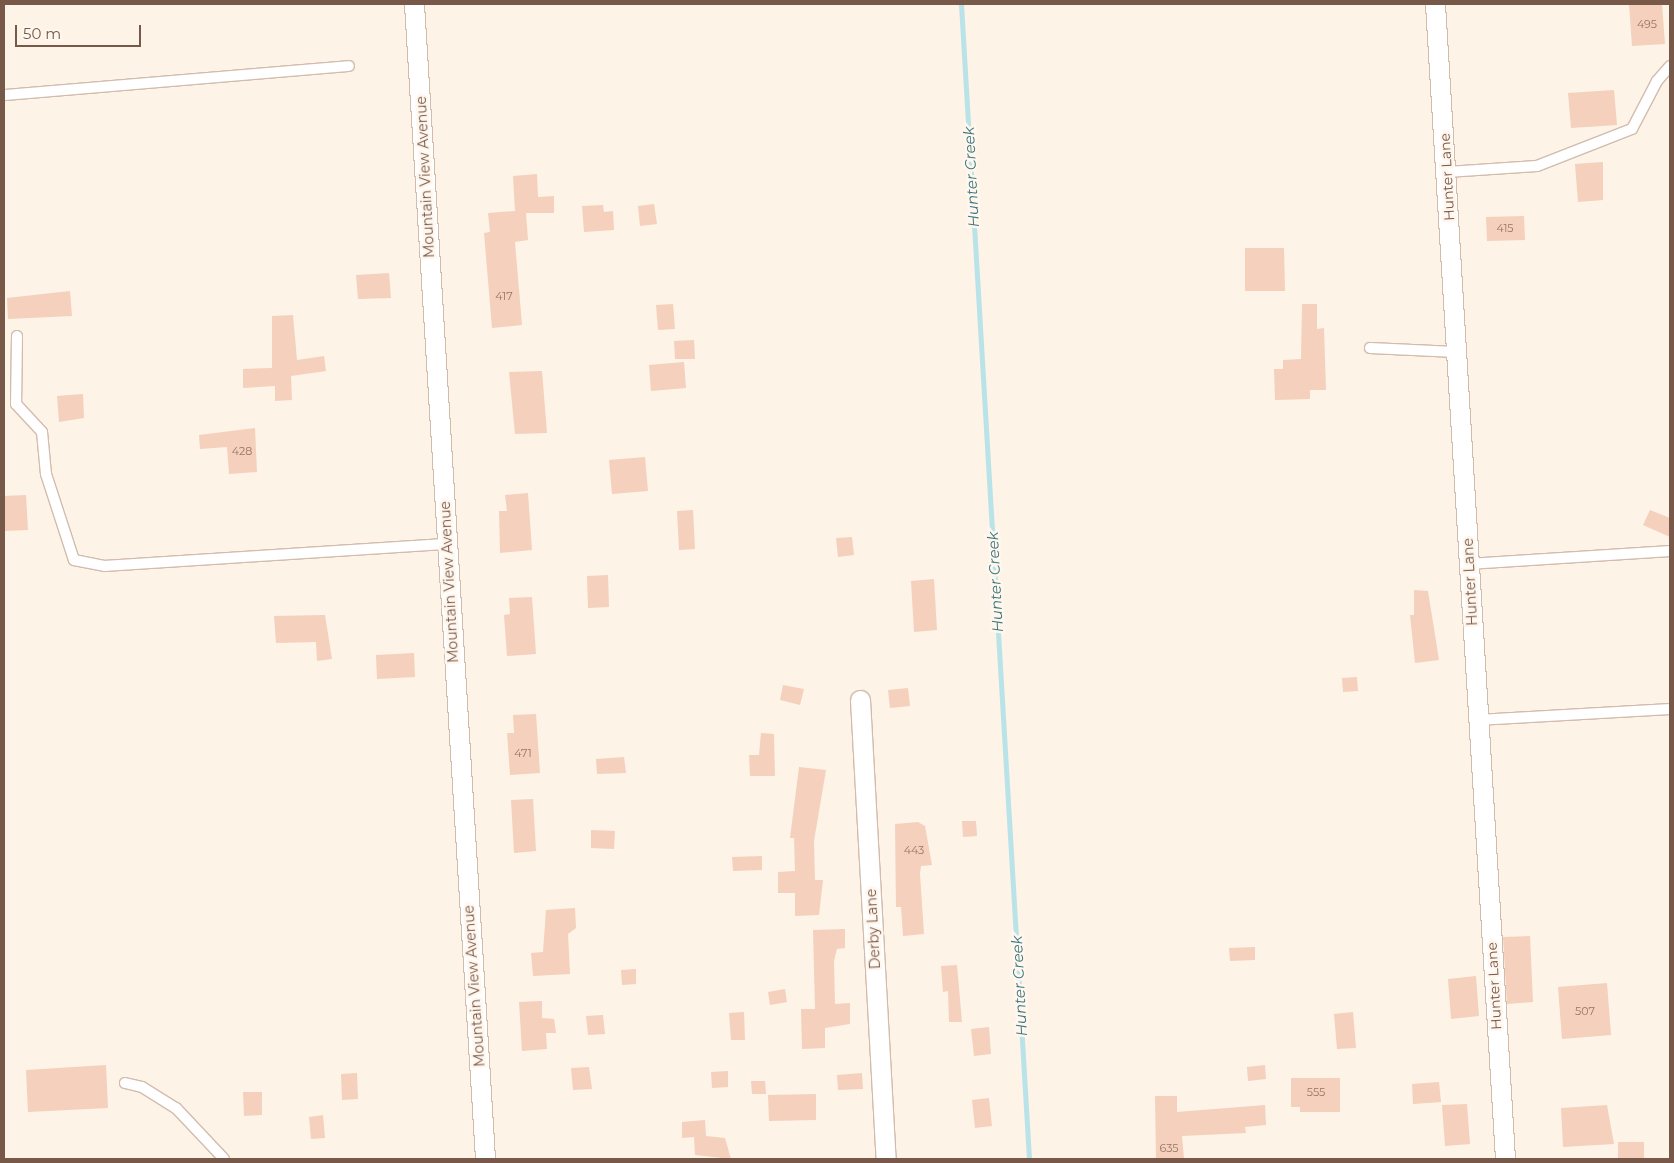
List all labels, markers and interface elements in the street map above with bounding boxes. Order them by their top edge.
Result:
scale bar [18,15,144,47]
house number: 495 [1637,17,1657,31]
text: 50 m [23,24,61,43]
street label: Mountain View Avenue [412,96,438,258]
water label: Hunter Creek [959,126,983,228]
street label: Hunter Lane [1436,133,1458,221]
house number: 415 [1496,221,1514,235]
house number: 417 [495,289,513,303]
house number: 428 [232,444,252,458]
street label: Mountain View Avenue [436,501,462,663]
water label: Hunter Creek [983,531,1007,633]
street label: Hunter Lane [1459,538,1481,626]
house number: 471 [514,746,532,760]
house number: 443 [904,843,924,857]
street label: Derby Lane [863,888,883,970]
street label: Mountain View Avenue [460,905,488,1067]
water label: Hunter Creek [1007,935,1031,1037]
street label: Hunter Lane [1483,942,1505,1030]
house number: 507 [1575,1004,1595,1018]
house number: 555 [1307,1085,1325,1099]
house number: 635 [1159,1141,1179,1155]

